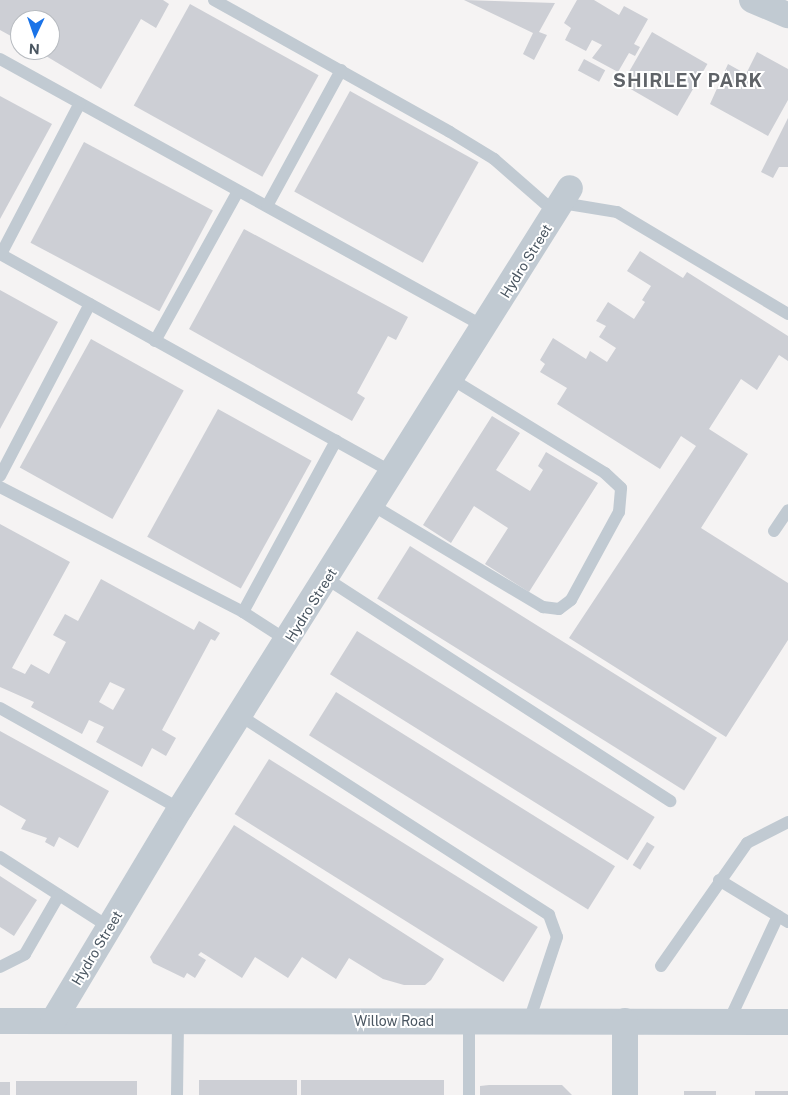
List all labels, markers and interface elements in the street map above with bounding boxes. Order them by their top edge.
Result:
north arrow [10,10,60,60]
text: N [28,41,40,57]
district label: SHIRLEY PARK [611,70,765,92]
street label: Hydro Street [497,221,555,301]
street label: Hydro Street [282,565,340,645]
street label: Hydro Street [68,908,126,988]
street label: Willow Road [354,1013,434,1029]

